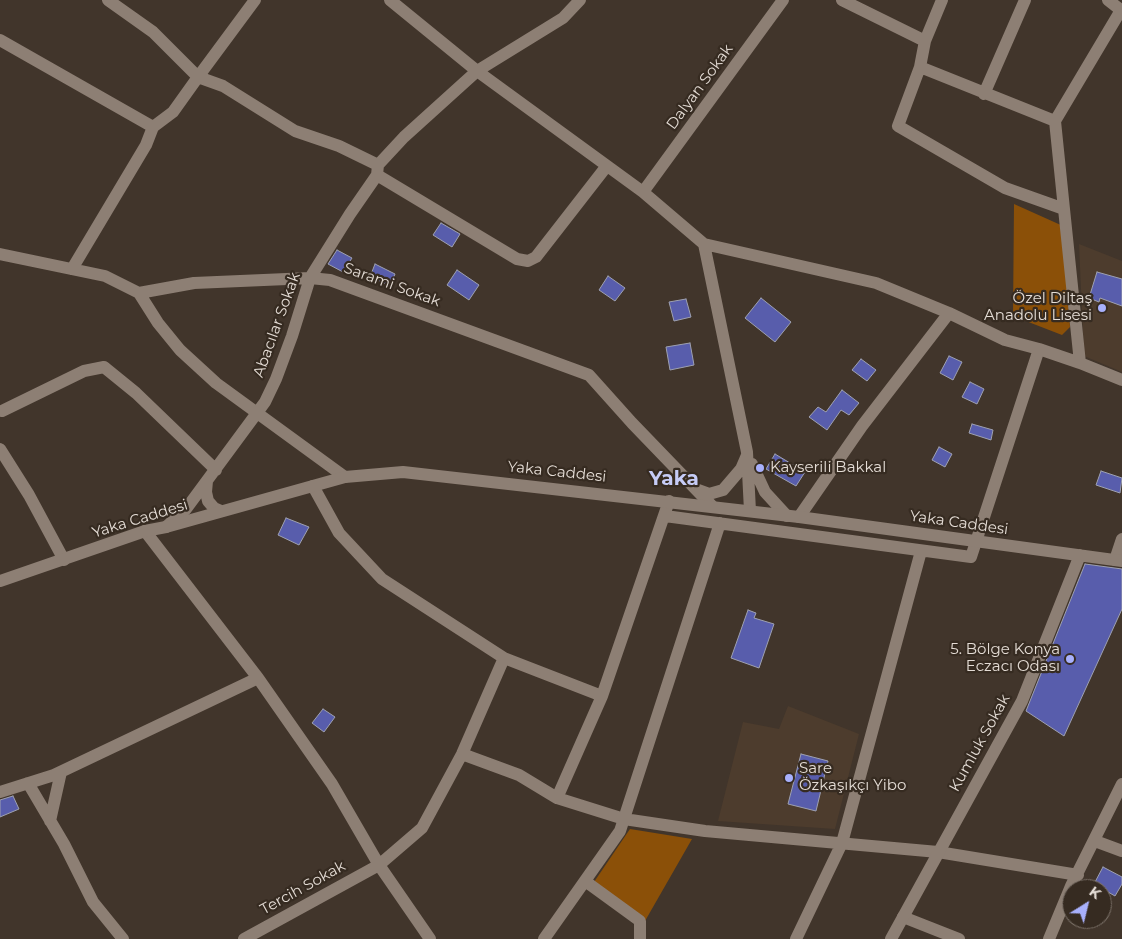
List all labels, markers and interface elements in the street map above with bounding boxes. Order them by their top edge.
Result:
street label: Dalyan Sokak [663,41,737,133]
street label: Sarami Sokak [341,259,443,311]
street label: Abacılar Sokak [250,270,304,380]
place label: Özel Diltaş Anadolu Lisesi [984,290,1092,325]
marker: Özel Diltaş Anadolu Lisesi [1096,302,1108,314]
street label: Yaka Caddesi [507,458,607,486]
place label: Kayserili Bakkal [770,459,886,477]
marker: Kayserili Bakkal [754,462,766,474]
district label: Yaka [649,467,699,491]
street label: Yaka Caddesi [90,496,190,542]
street label: Yaka Caddesi [909,507,1009,539]
place label: 5. Bölge Konya Eczacı Odası [950,641,1060,676]
marker: 5. Bölge Konya Eczacı Odası [1064,653,1076,665]
street label: Kumluk Sokak [946,691,1014,795]
place label: Sare Özkaşıkçı Yibo [799,760,906,795]
marker: Sare Özkaşıkçı Yibo [783,772,795,784]
street label: Tercih Sokak [257,857,349,919]
north arrow [1062,879,1112,929]
text: K [1086,882,1105,903]

